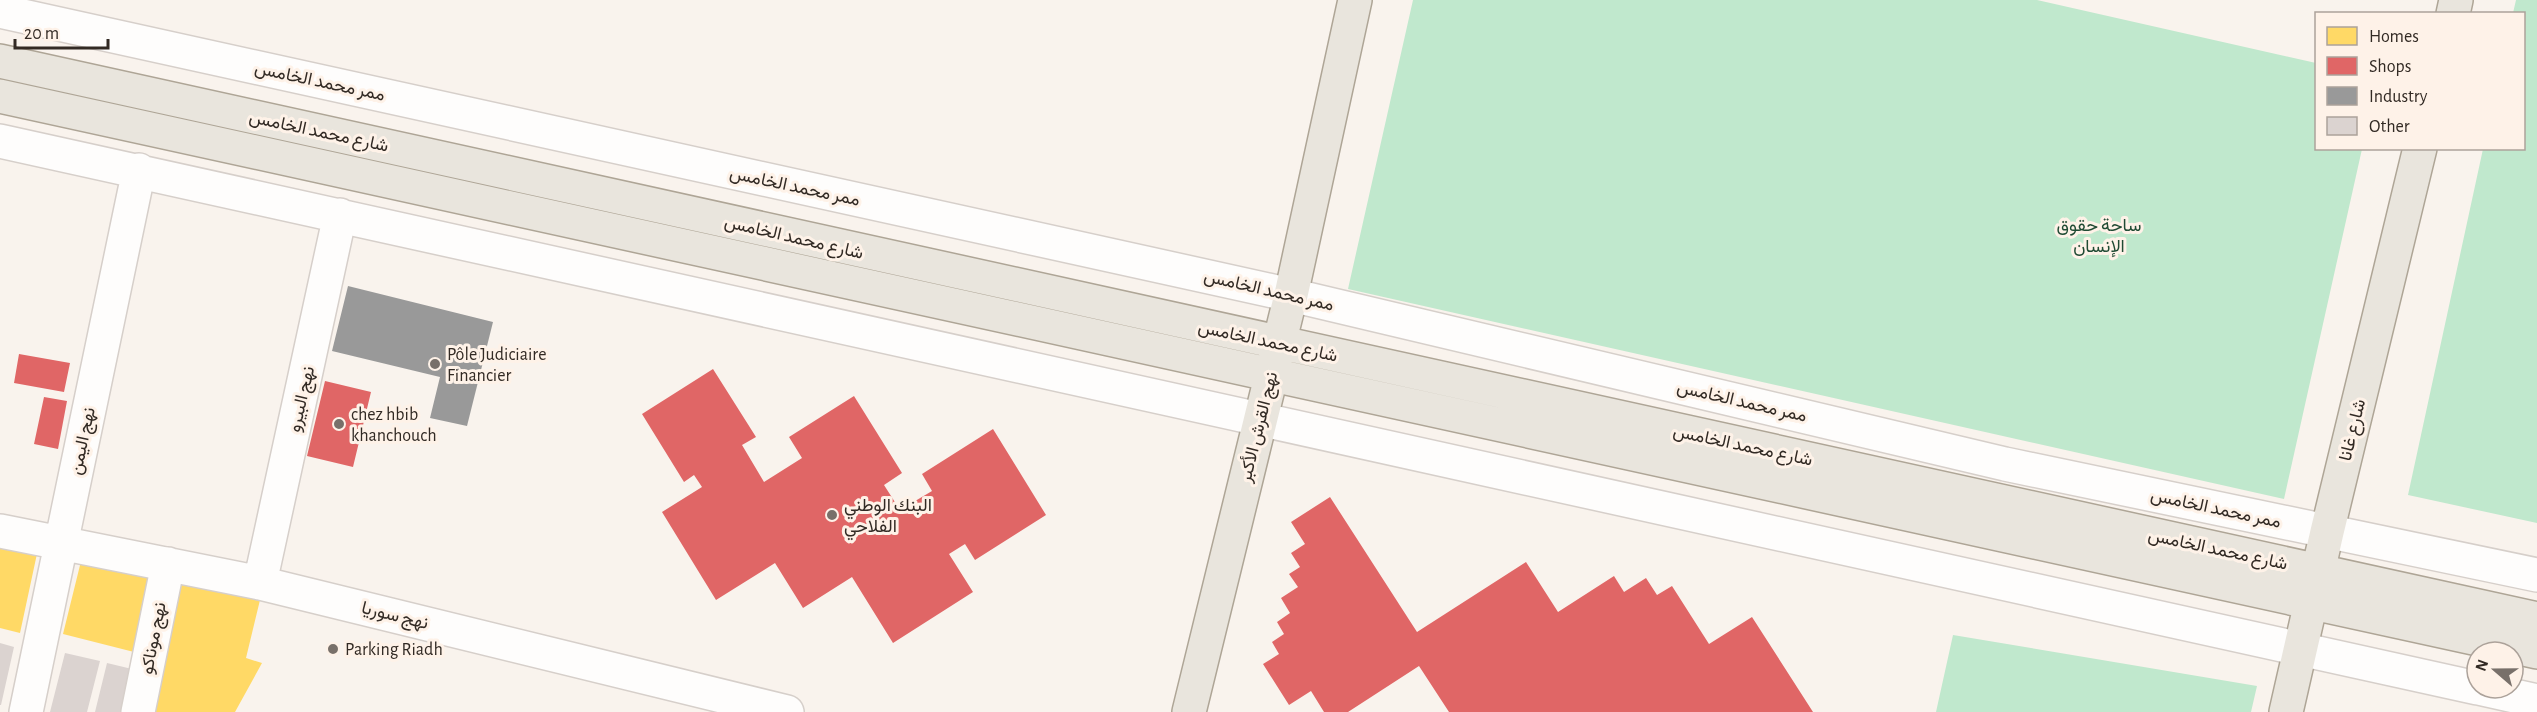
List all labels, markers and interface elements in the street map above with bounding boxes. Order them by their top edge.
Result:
scale bar [15,12,108,50]
legend [2315,12,2525,150]
text: 20 m [24,25,59,43]
text: Homes [2369,28,2419,46]
text: Shops [2369,58,2411,76]
street label: ممر محمد الخامس [253,59,387,106]
text: Industry [2369,88,2428,106]
street label: شارع محمد الخامس [247,108,390,158]
text: Other [2369,118,2410,136]
street label: ممر محمد الخامس [728,164,862,211]
street label: شارع محمد الخامس [722,213,865,265]
park label: ساحة حقوق الإنسان [2057,217,2141,258]
street label: ممر محمد الخامس [1202,267,1335,316]
street label: شارع محمد الخامس [1196,318,1339,368]
place label: Pôle Judiciaire Financier [447,346,546,385]
marker: Pôle Judiciaire Financier [428,357,442,371]
street label: نهج البيرو [286,365,320,434]
street label: نهج القرش الأكبر [1234,370,1283,486]
street label: ممر محمد الخامس [1675,378,1808,427]
street label: شارع غانا [2337,397,2371,464]
street label: نهج اليمن [67,406,101,477]
place label: chez hbib khanchouch [351,406,437,445]
marker: chez hbib khanchouch [332,417,346,431]
street label: شارع محمد الخامس [1671,422,1814,472]
street label: ممر محمد الخامس [2149,486,2283,533]
place label: البنك الوطني الفلاحي [844,497,932,541]
marker: البنك الوطني الفلاحي [825,508,839,522]
street label: شارع محمد الخامس [2146,526,2289,576]
street label: نهج سوريا [359,599,430,635]
street label: نهج موناكو [138,601,172,676]
north arrow [2465,640,2525,700]
place label: Parking Riadh [345,641,443,659]
marker: Parking Riadh [326,642,340,656]
text: N [2472,657,2491,673]

